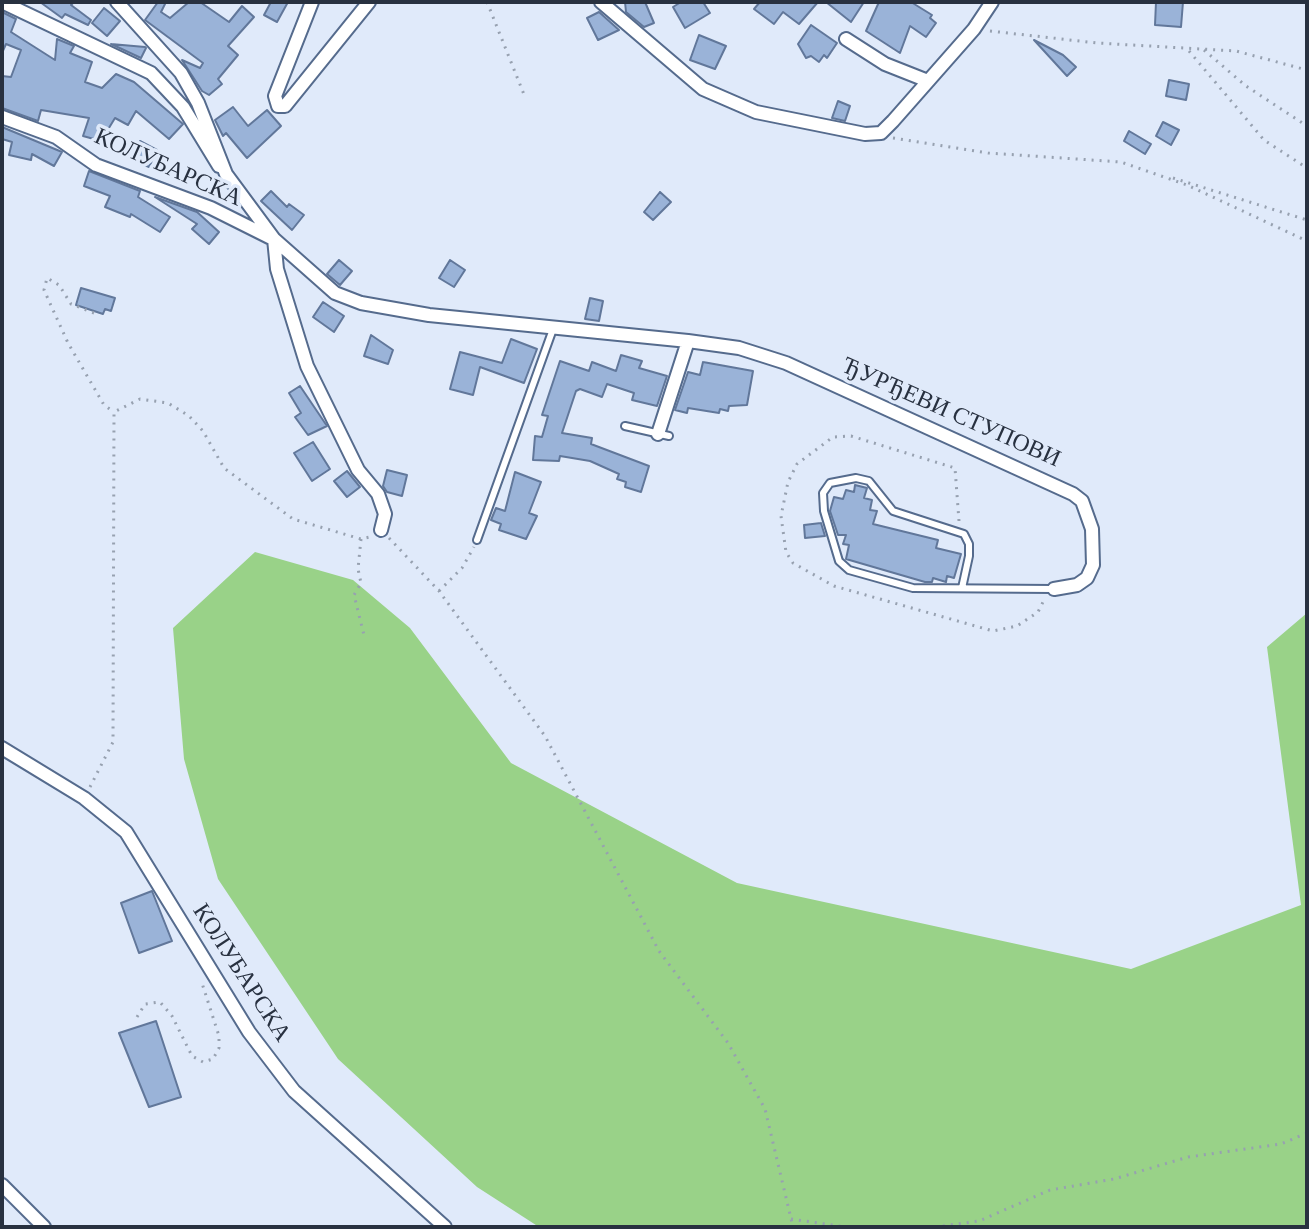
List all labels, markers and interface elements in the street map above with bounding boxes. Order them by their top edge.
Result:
street label: КОЛУБАРСКА [90,123,246,213]
street label: ЂУРЂЕВИ СТУПОВИ [837,352,1065,474]
street label: КОЛУБАРСКА [186,899,296,1047]

